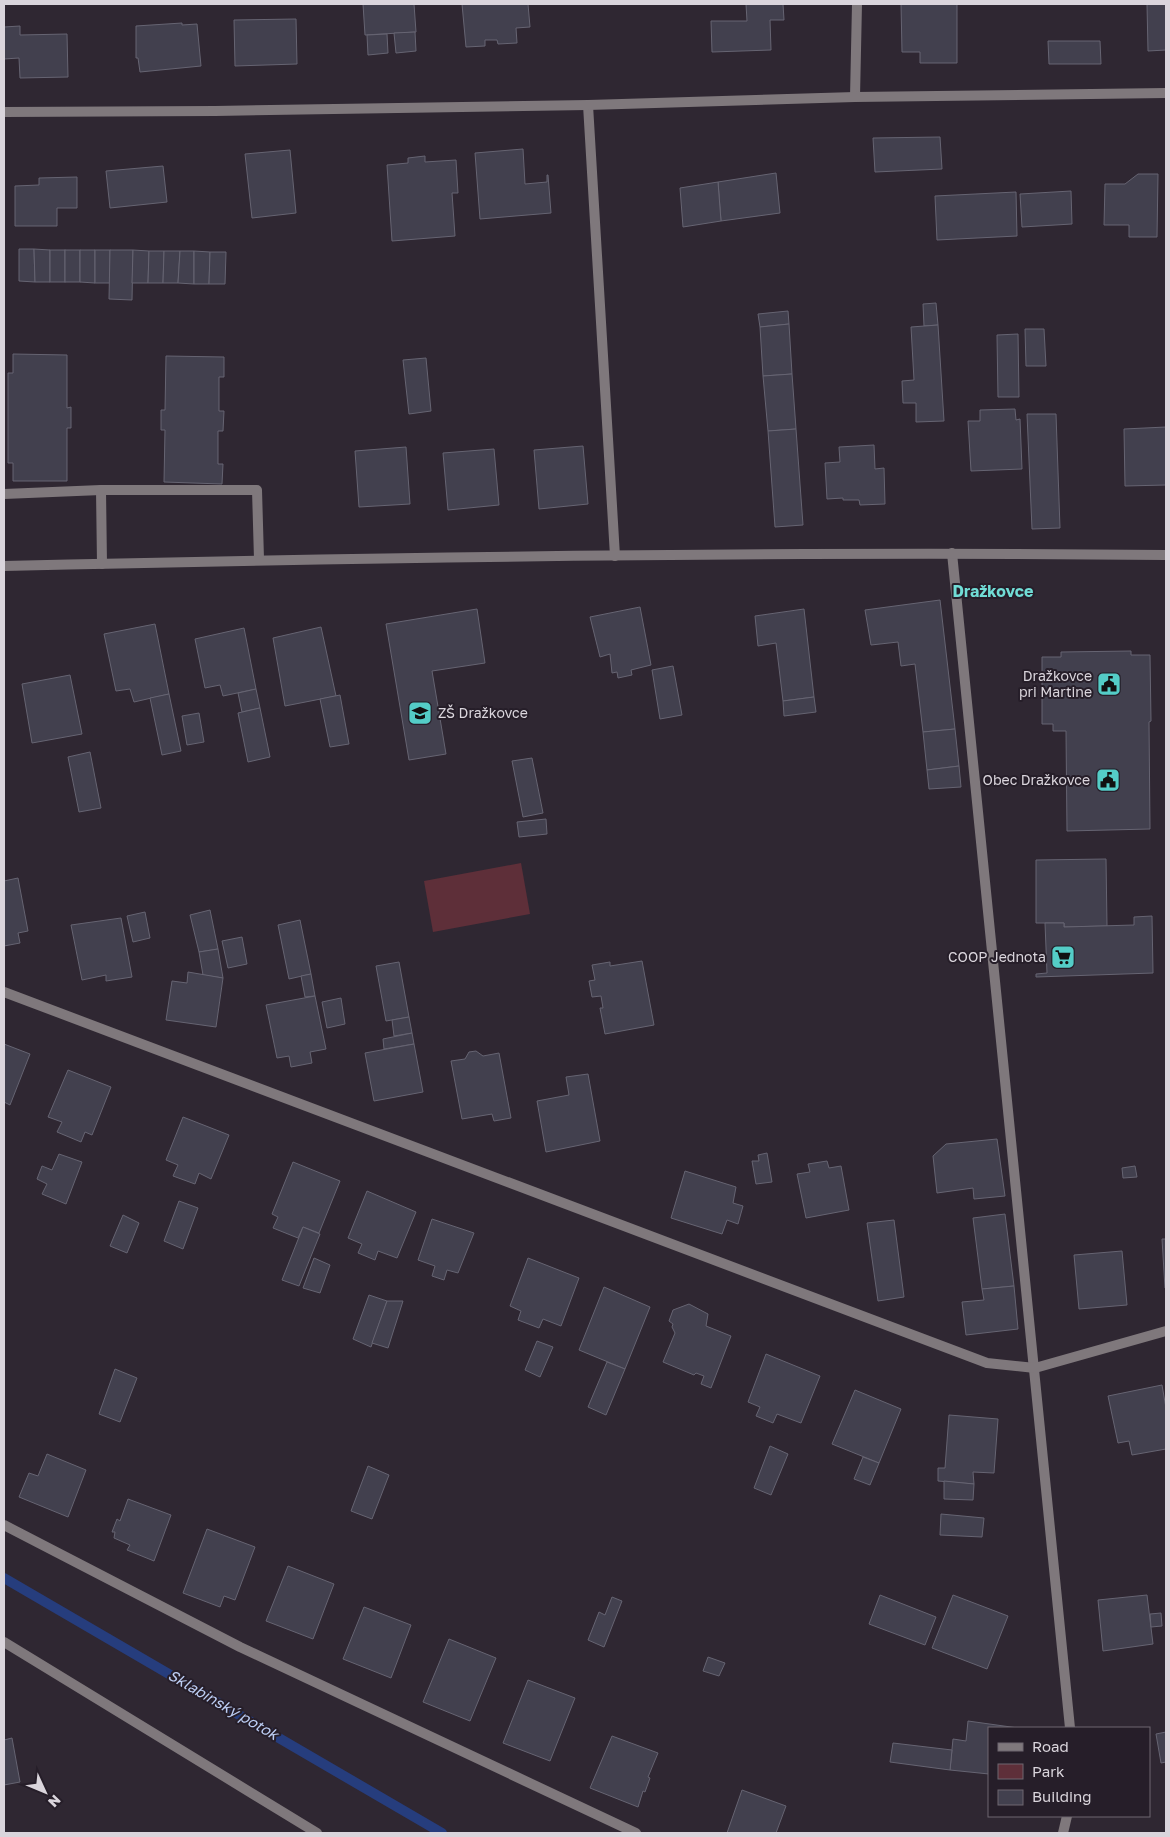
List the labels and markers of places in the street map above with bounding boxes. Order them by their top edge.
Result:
place label: Dražkovce pri Martine [1019,667,1092,700]
public building icon: Dražkovce pri Martine [1096,671,1122,697]
school or university icon: ZŠ Dražkovce [407,700,433,726]
place label: ZŠ Dražkovce [438,704,528,721]
public building icon: Obec Dražkovce [1095,767,1121,793]
place label: Obec Dražkovce [983,771,1090,788]
supermarket icon: COOP Jednota [1050,944,1076,970]
place label: COOP Jednota [948,948,1046,965]

